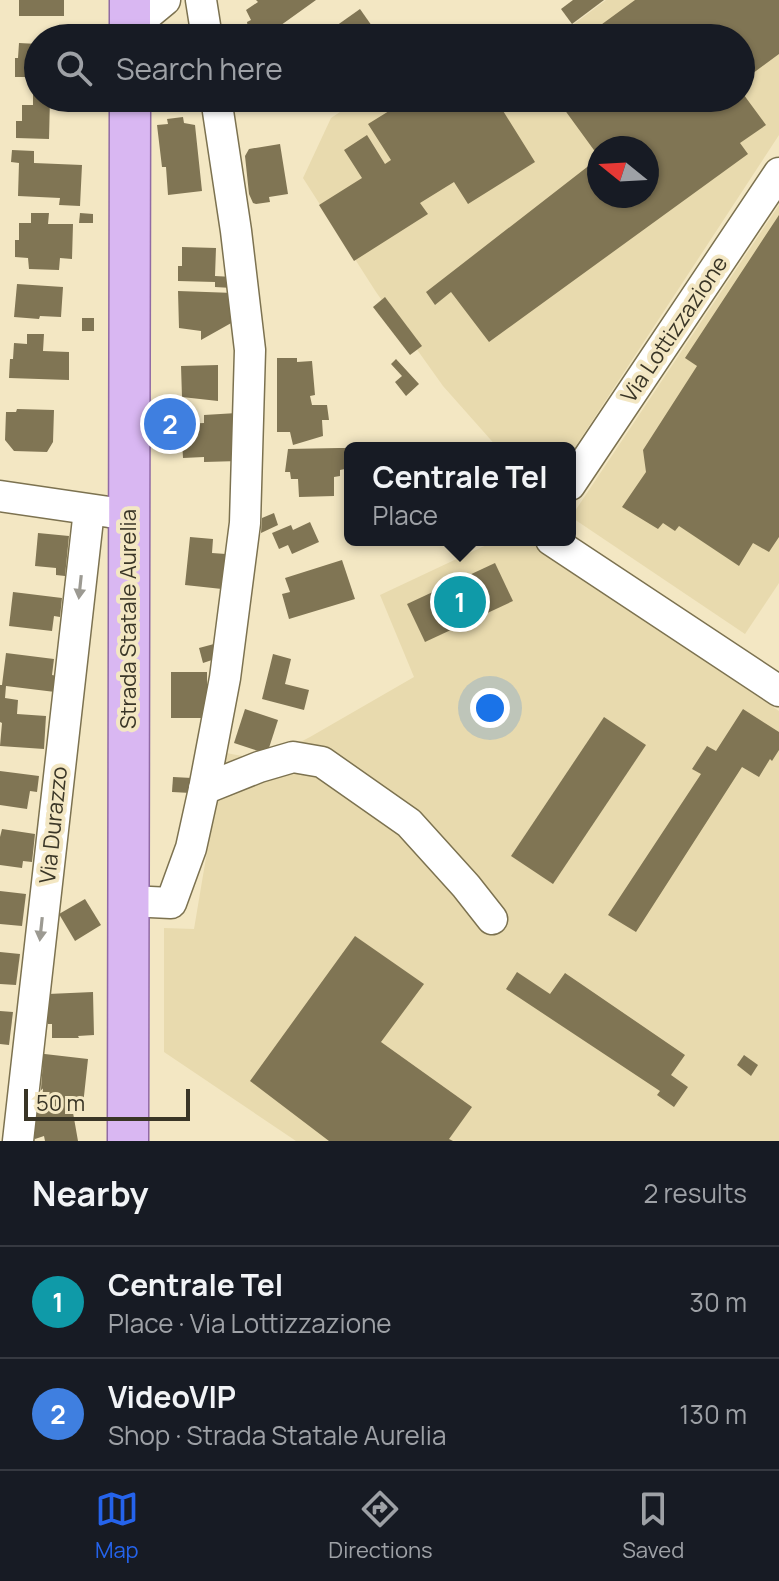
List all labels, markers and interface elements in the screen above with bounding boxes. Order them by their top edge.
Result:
search box [24,24,755,112]
icon: search [52,46,96,90]
text: Search here [116,48,283,89]
north arrow [587,136,659,208]
street label: Via Lottizzazione [614,250,734,408]
pin: 2 [144,394,196,454]
popup [344,442,576,546]
text: Centrale Tel [372,456,548,497]
text: Place [372,497,438,533]
street label: Strada Statale Aurelia [113,509,143,729]
pin: 1 [434,572,486,632]
one-way arrow [73,575,86,600]
your location [470,688,510,728]
street label: Via Durazzo [32,765,74,885]
one-way arrow [35,917,48,942]
scale bar [24,1085,190,1121]
text: 50 m [36,1088,85,1118]
text: Nearby [32,1170,148,1216]
text: 2 results [643,1175,747,1211]
text: Centrale Tel [108,1264,283,1305]
text: 1 [52,1284,64,1320]
text: 30 m [690,1284,747,1320]
text: Place · Via Lottizzazione [108,1305,392,1341]
text: VideoVIP [108,1376,236,1417]
text: 2 [50,1396,66,1432]
text: 130 m [679,1396,747,1432]
text: Shop · Strada Statale Aurelia [108,1417,446,1453]
tab: Map [95,1487,139,1565]
tab: Directions [328,1487,433,1565]
tab: Saved [622,1487,684,1565]

